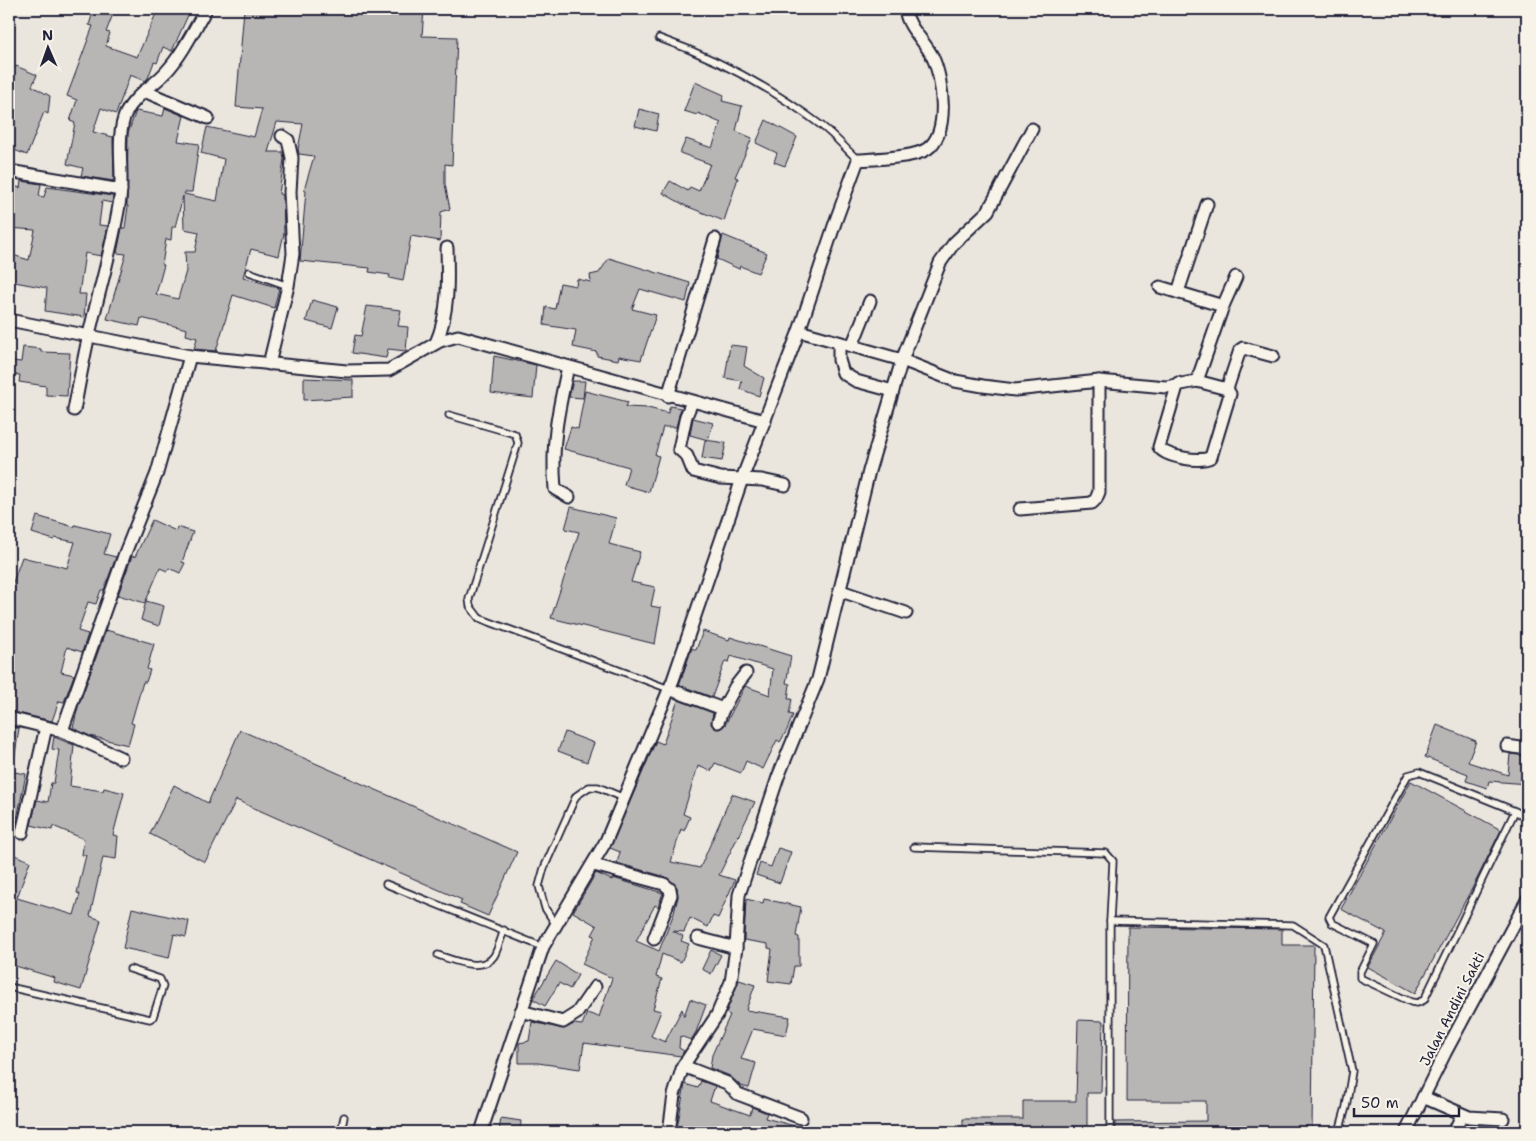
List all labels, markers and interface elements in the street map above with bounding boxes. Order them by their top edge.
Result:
north arrow [22,22,72,72]
text: N [42,26,53,44]
street label: Jalan Andini Sakti [1416,949,1488,1069]
scale bar [1354,1086,1458,1118]
text: 50 m [1361,1093,1399,1113]

